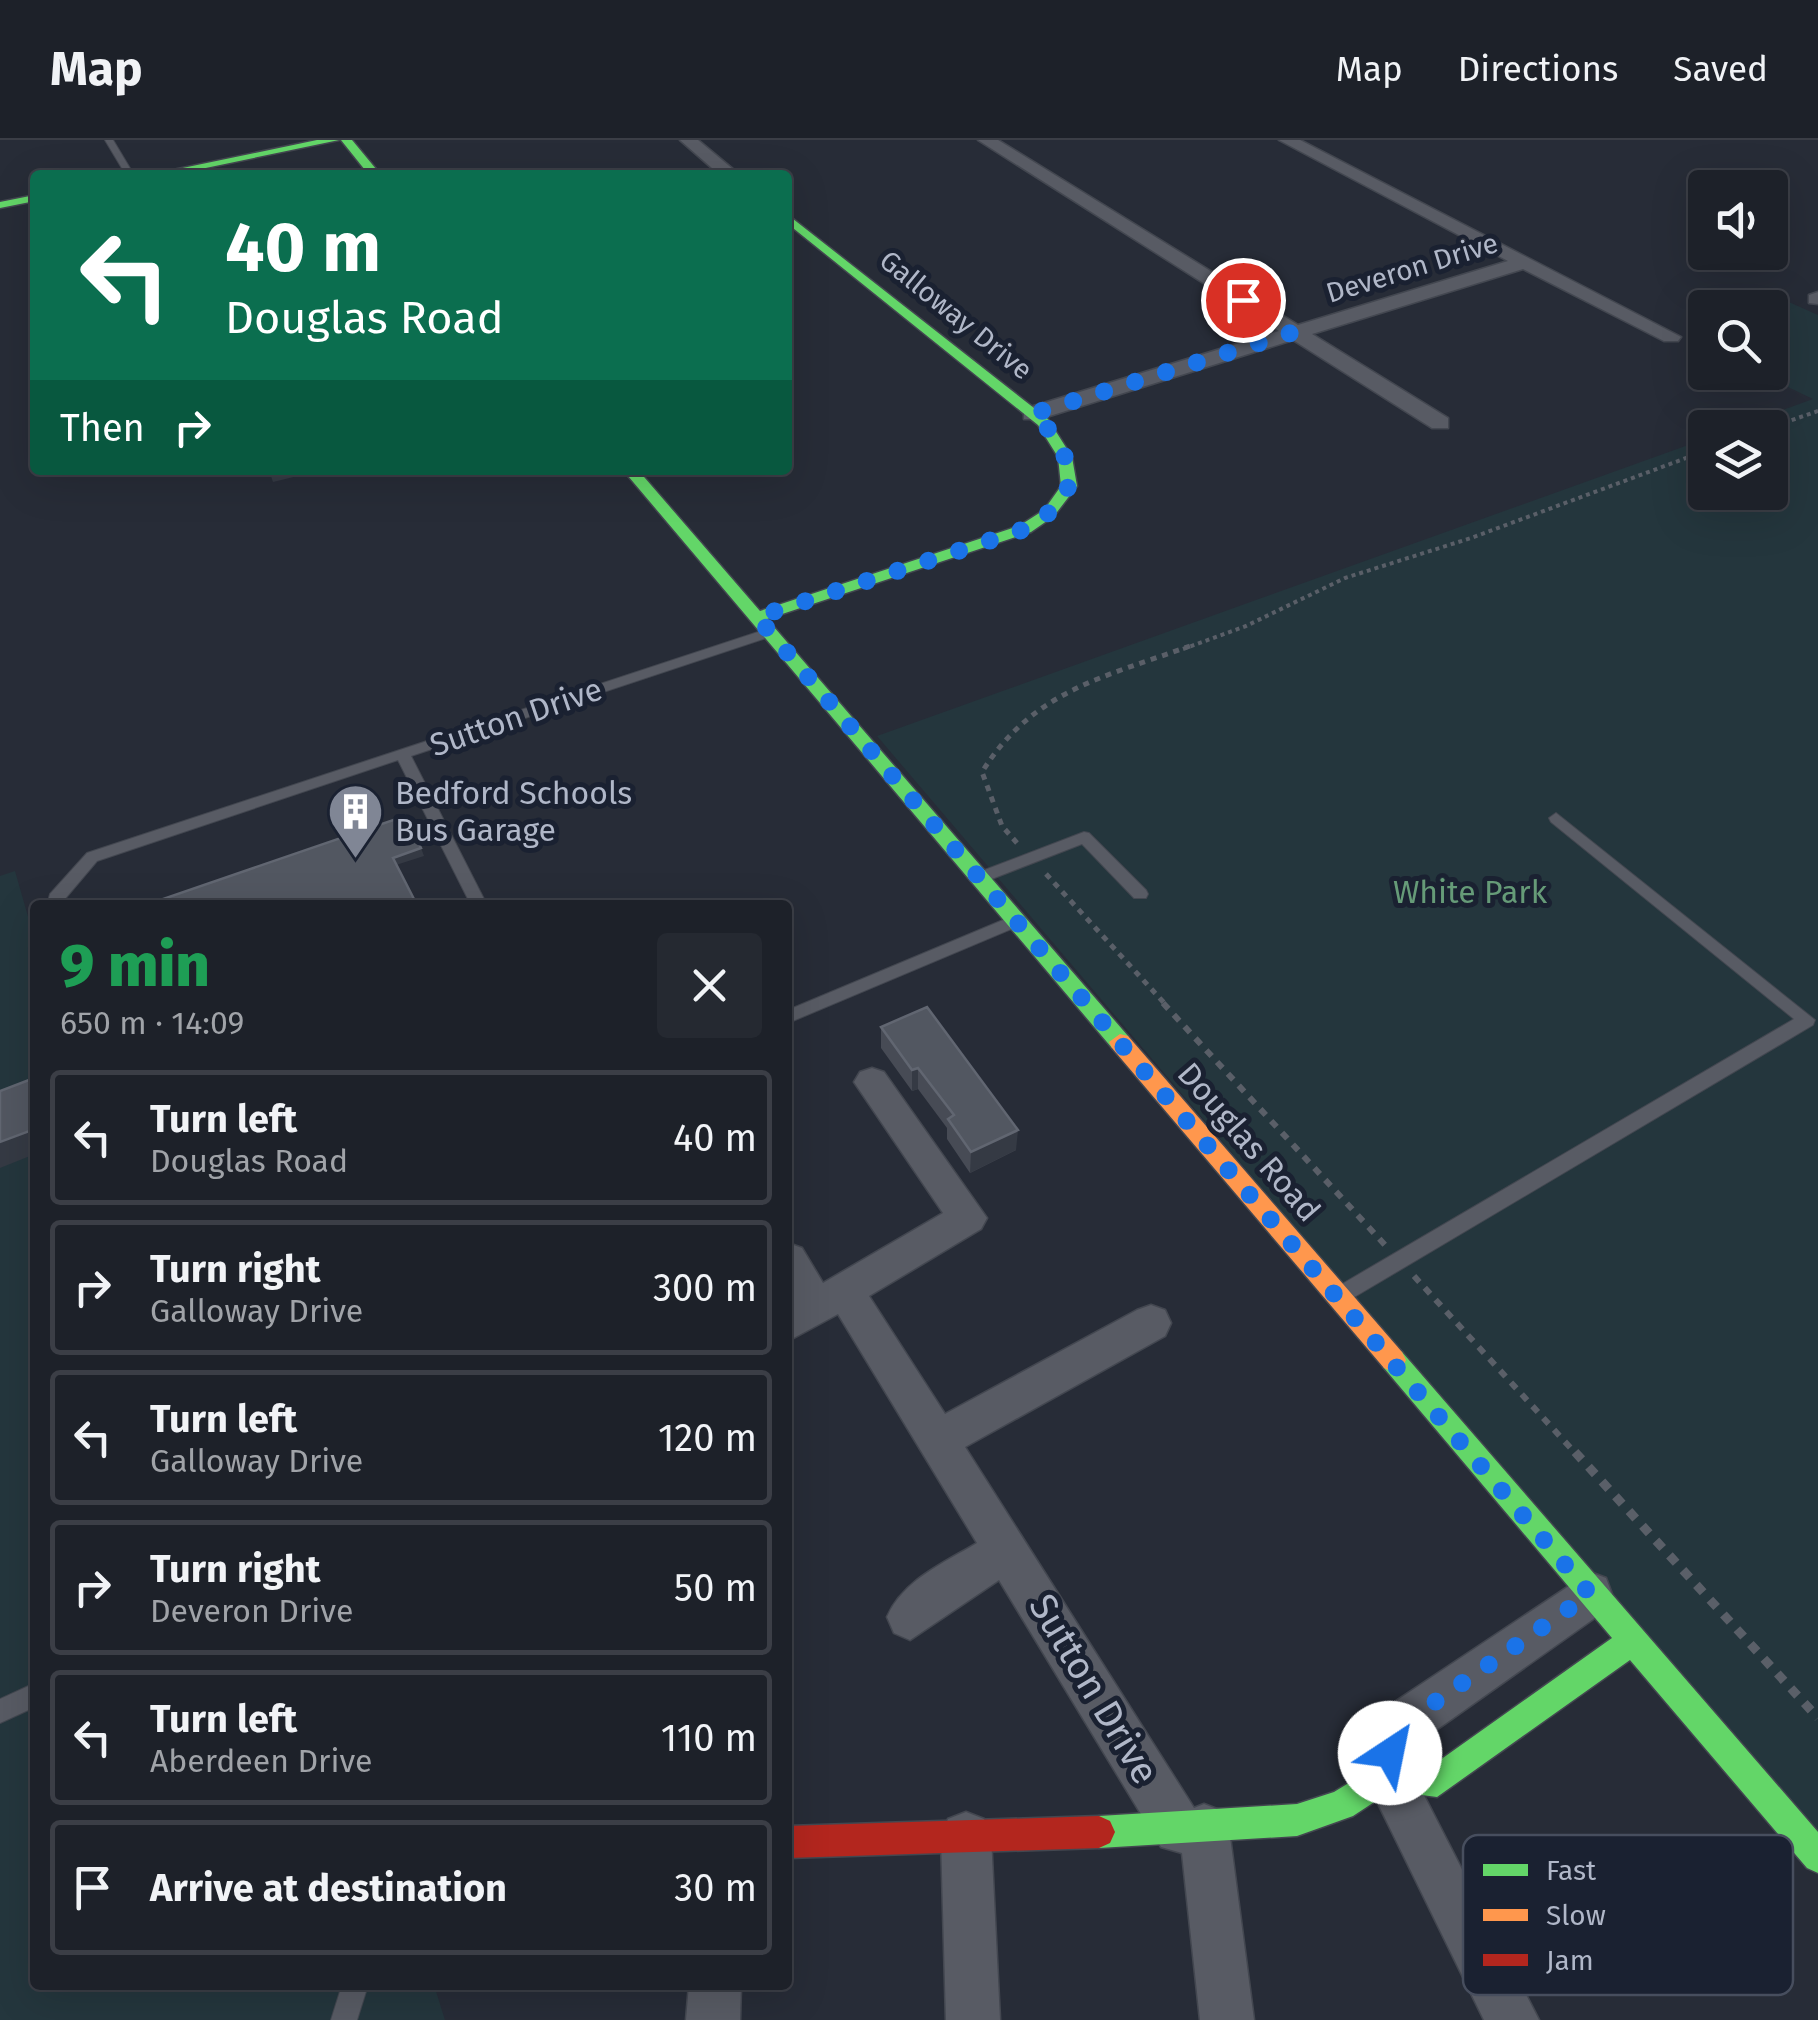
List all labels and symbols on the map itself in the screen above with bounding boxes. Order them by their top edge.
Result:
street label: Deveron Drive [1322,226,1502,310]
street label: Galloway Drive [873,243,1039,387]
pin [1201,258,1286,343]
street label: Sutton Drive [425,670,607,764]
place label: Bedford Schools Bus Garage [395,774,632,849]
building icon: Bedford Schools Bus Garage [326,781,386,860]
park label: White Park [1393,873,1548,911]
street label: Douglas Road [1170,1055,1328,1229]
street label: Sutton Drive [1019,1586,1169,1792]
position arrow [1338,1701,1442,1805]
legend [1463,1835,1793,1995]
text: Fast [1546,1854,1597,1887]
text: Slow [1546,1899,1606,1932]
text: Jam [1546,1944,1594,1977]

